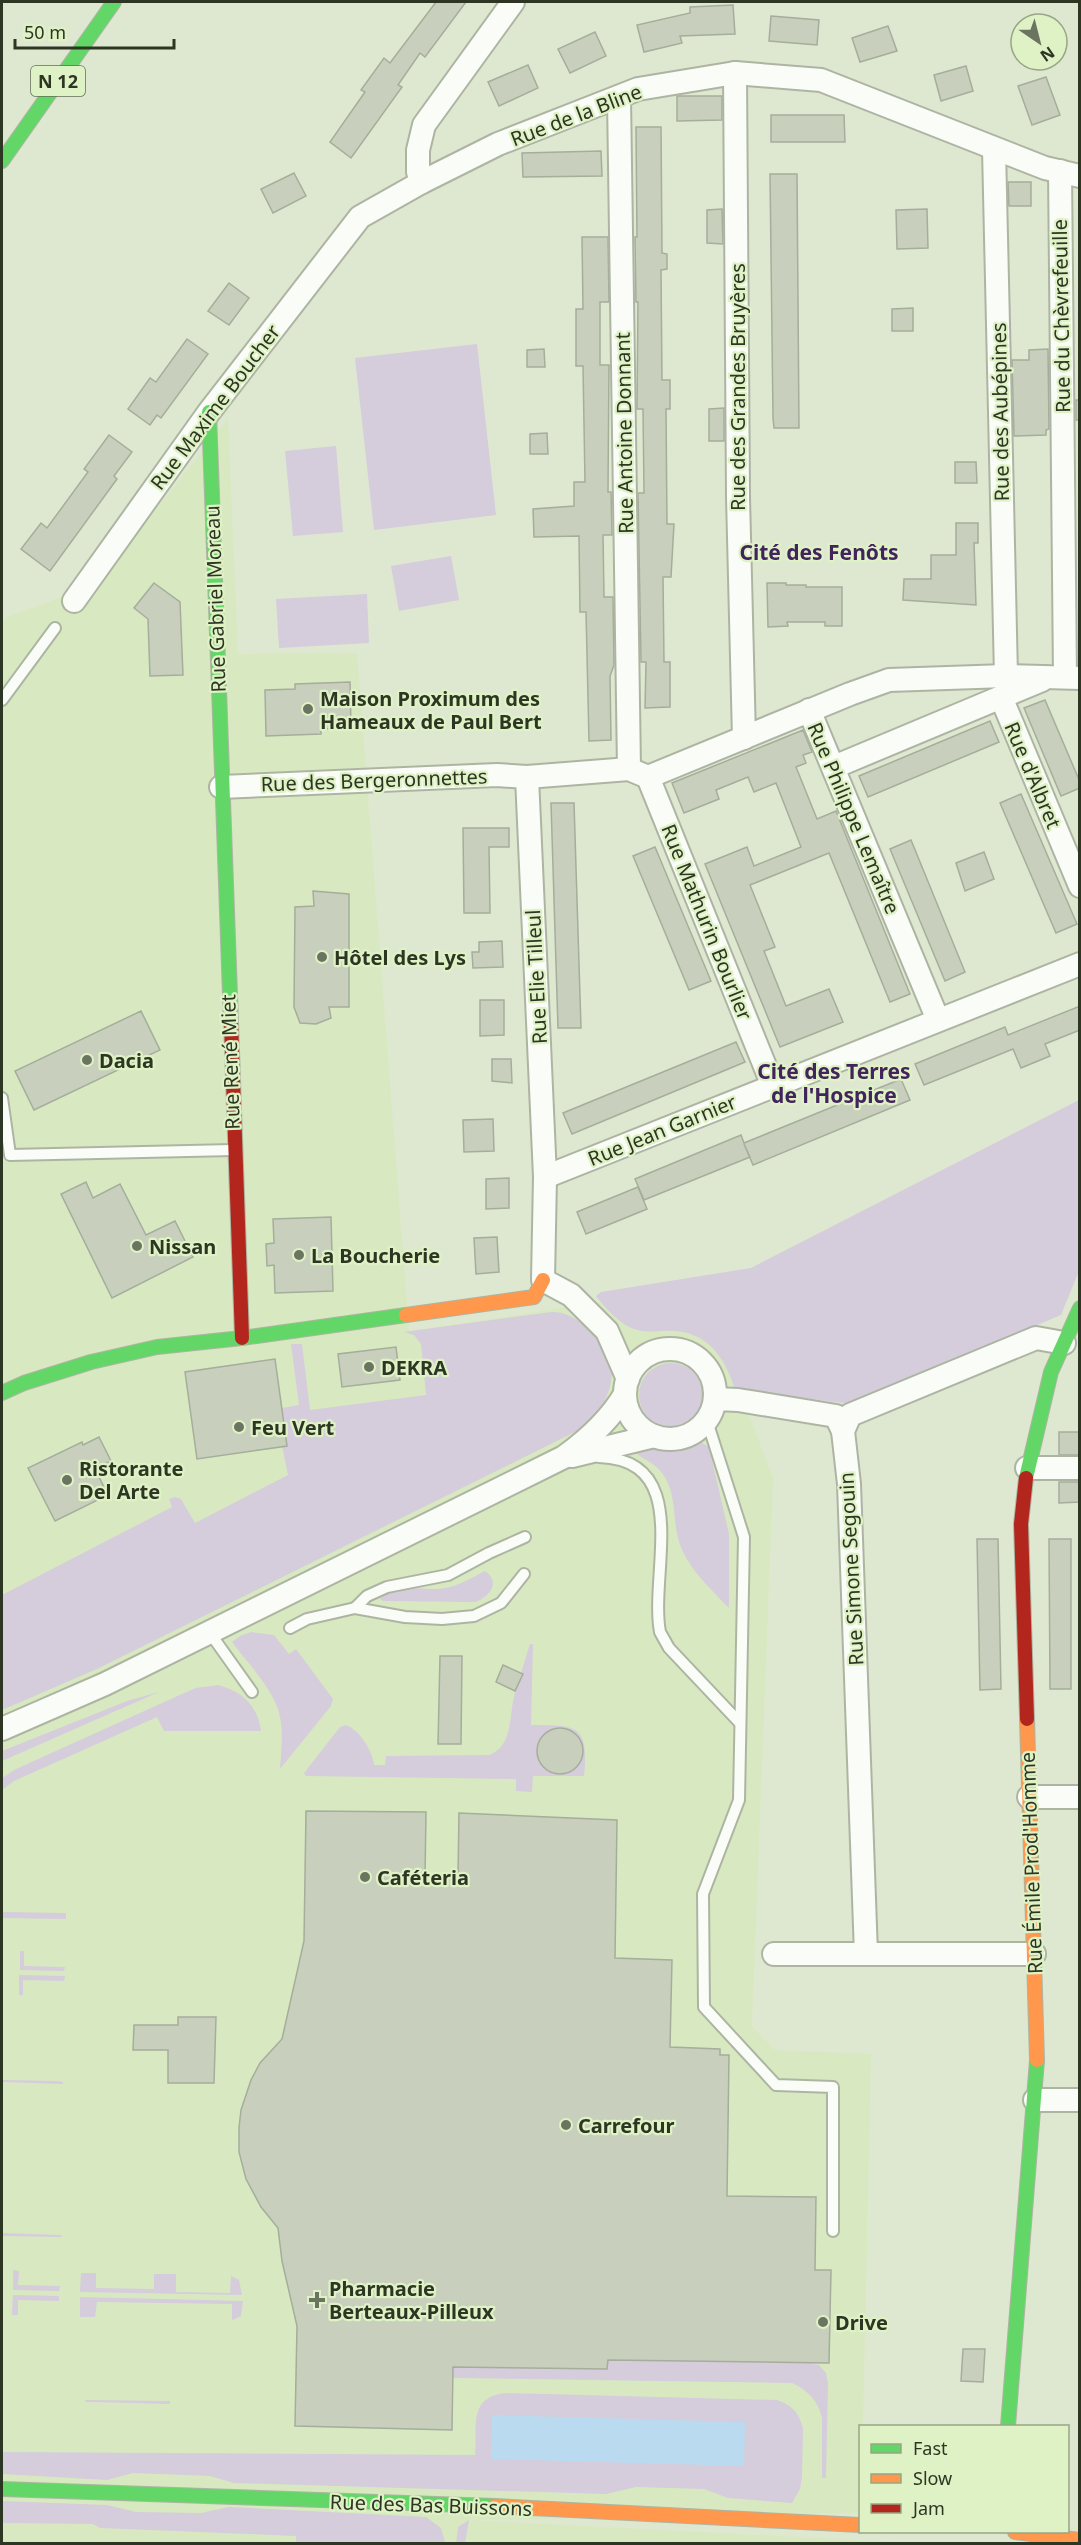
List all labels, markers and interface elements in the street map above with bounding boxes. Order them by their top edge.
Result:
scale bar [15,12,174,50]
north arrow [1009,12,1069,72]
text: 50 m [24,20,66,44]
text: N [1036,42,1059,67]
road number: N 12 [31,66,85,96]
street label: Rue de la Bline [506,78,646,152]
street label: Rue du Chèvrefeuille [1046,219,1076,413]
street label: Rue des Grandes Bruyères [724,263,751,511]
street label: Rue Maxime Boucher [144,319,286,495]
street label: Rue des Aubépines [985,322,1015,502]
street label: Rue Antoine Donnant [609,332,639,534]
street label: Rue Gabriel Moreau [198,505,232,693]
district label: Cité des Fenôts [739,538,899,566]
place label: Maison Proximum des Hameaux de Paul Bert [320,685,542,735]
marker: Maison Proximum des Hameaux de Paul Bert [301,702,315,716]
street label: Rue Philippe Lemaître [801,718,907,918]
street label: Rue d'Albret [998,718,1068,832]
street label: Rue des Bergeronnettes [260,763,488,797]
street label: Rue Mathurin Bourlier [655,820,759,1024]
street label: Rue Elie Tilleul [519,909,553,1045]
place label: Hôtel des Lys [334,944,466,971]
marker: Hôtel des Lys [315,950,329,964]
street label: Rue René Miet [214,994,246,1130]
place label: Dacia [99,1047,154,1074]
marker: Dacia [80,1053,94,1067]
district label: Cité des Terres de l'Hospice [757,1057,911,1109]
street label: Rue Jean Garnier [584,1088,740,1172]
place label: Nissan [149,1233,216,1260]
marker: Nissan [130,1239,144,1253]
place label: La Boucherie [311,1242,440,1269]
marker: La Boucherie [292,1248,306,1262]
place label: DEKRA [381,1354,447,1381]
marker: DEKRA [362,1360,376,1374]
place label: Feu Vert [251,1414,335,1441]
marker: Feu Vert [232,1420,246,1434]
place label: Ristorante Del Arte [79,1455,184,1505]
street label: Rue Simone Segouin [832,1472,870,1666]
marker: Ristorante Del Arte [60,1473,74,1487]
street label: Rue Émile Prod'Homme [1014,1751,1048,1975]
place label: Caféteria [377,1864,469,1891]
marker: Caféteria [358,1870,372,1884]
place label: Carrefour [578,2112,674,2139]
marker: Carrefour [559,2118,573,2132]
place label: Pharmacie Berteaux-Pilleux [329,2275,494,2325]
marker: Pharmacie Berteaux-Pilleux [310,2293,324,2307]
place label: Drive [835,2309,888,2336]
marker: Drive [816,2315,830,2329]
legend [859,2425,1069,2533]
text: Fast [913,2436,948,2460]
text: Slow [913,2466,952,2490]
street label: Rue des Bas Buissons [329,2488,533,2522]
text: Jam [911,2496,945,2520]

